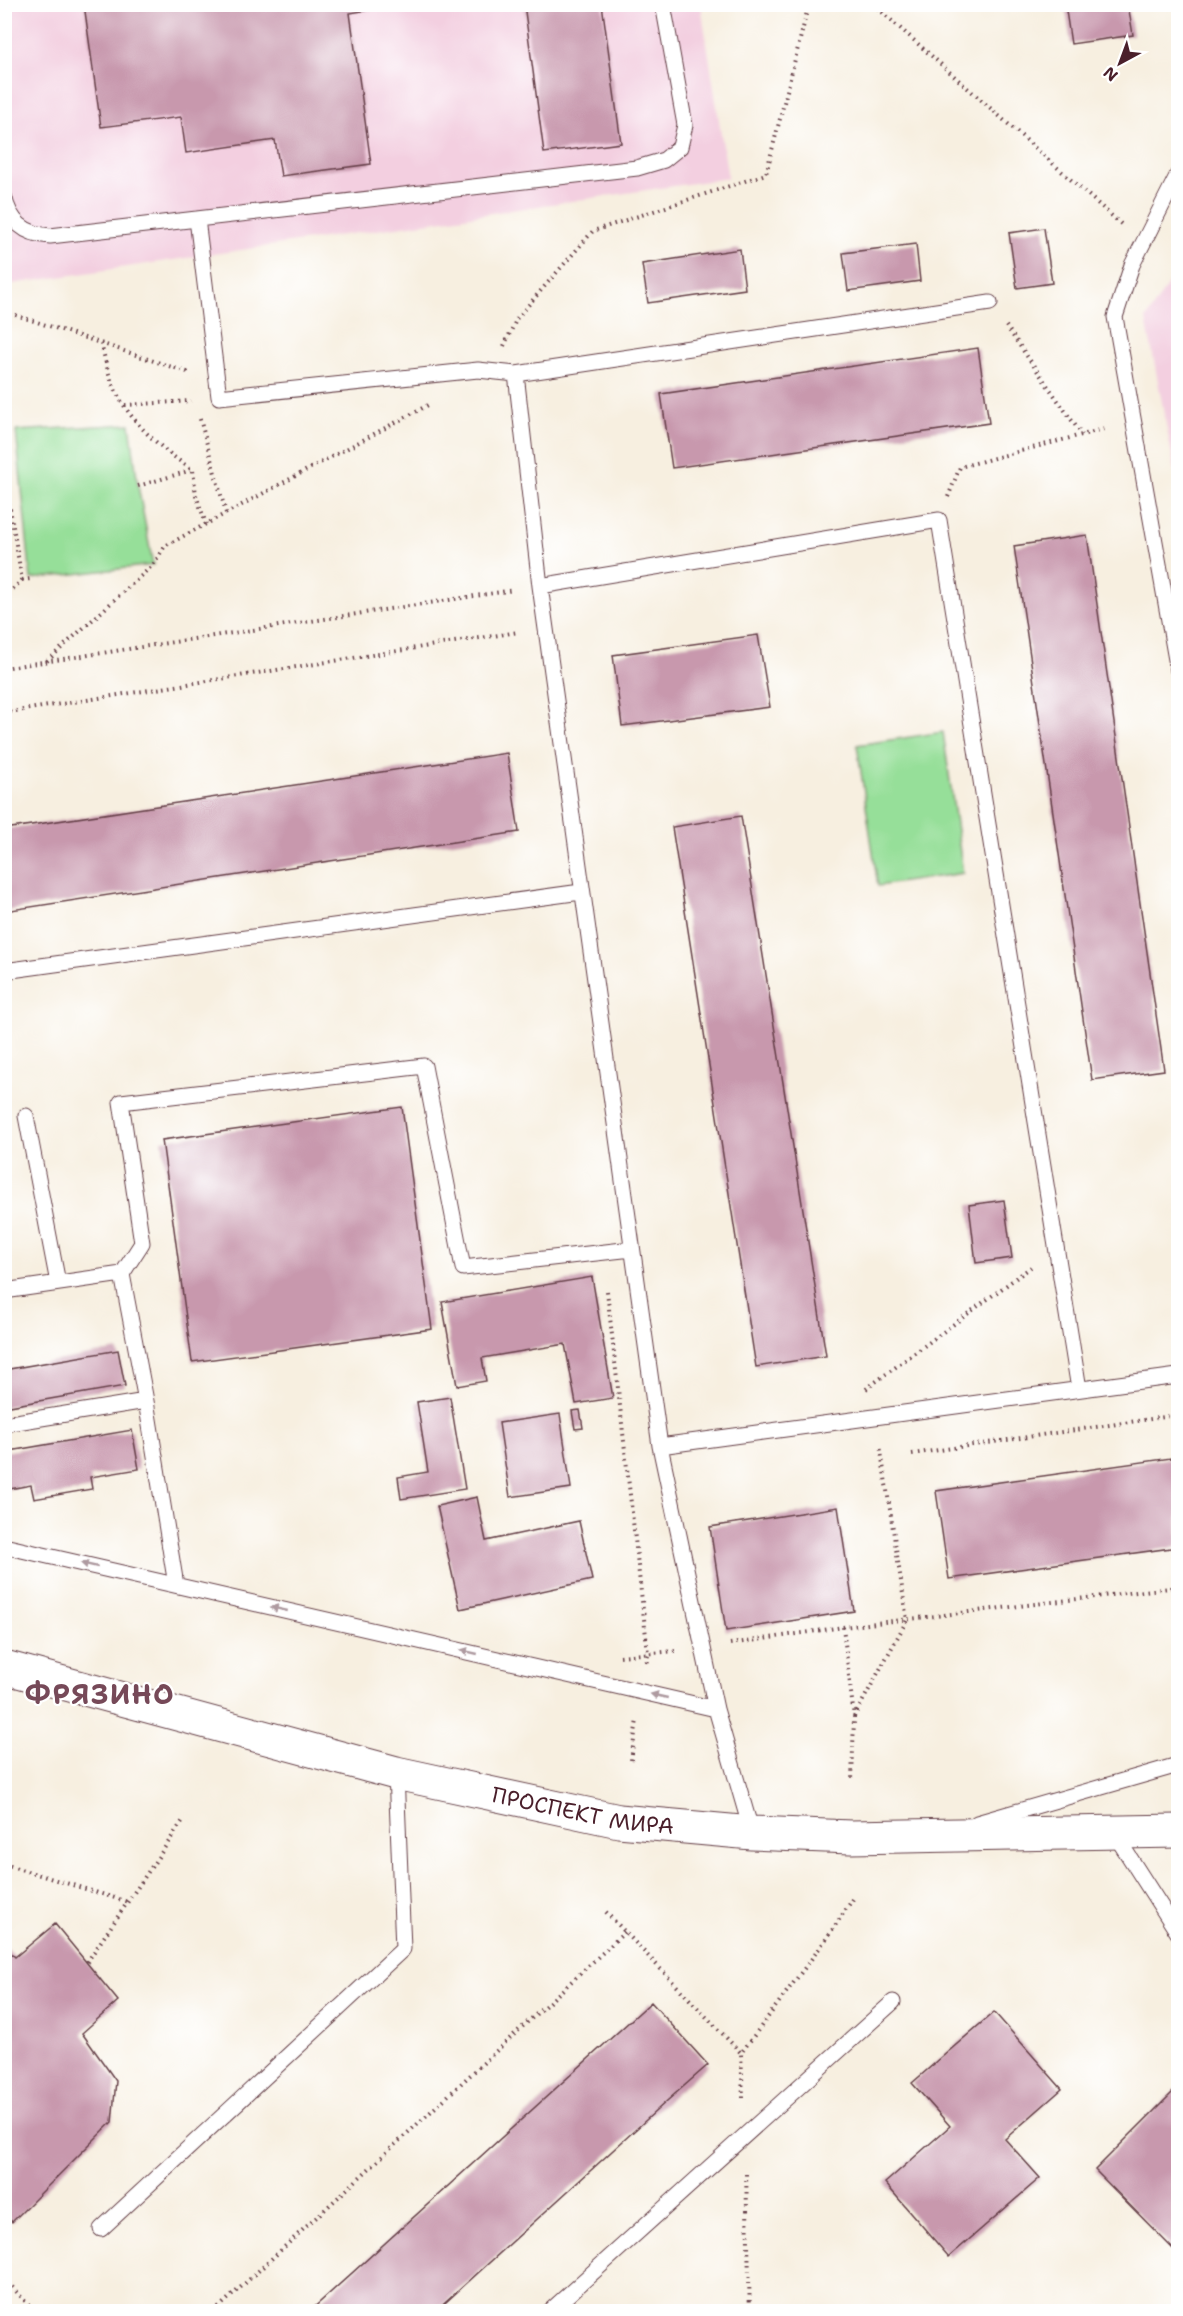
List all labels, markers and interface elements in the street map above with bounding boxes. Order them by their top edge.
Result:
north arrow [1090,33,1150,93]
text: N [1099,62,1122,86]
one-way arrow [80,1560,98,1570]
one-way arrow [269,1604,288,1613]
one-way arrow [460,1647,479,1657]
district label: ФРЯЗИНО [25,1675,175,1713]
one-way arrow [650,1691,669,1700]
street label: ПРОСПЕКТ МИРА [489,1780,675,1841]

